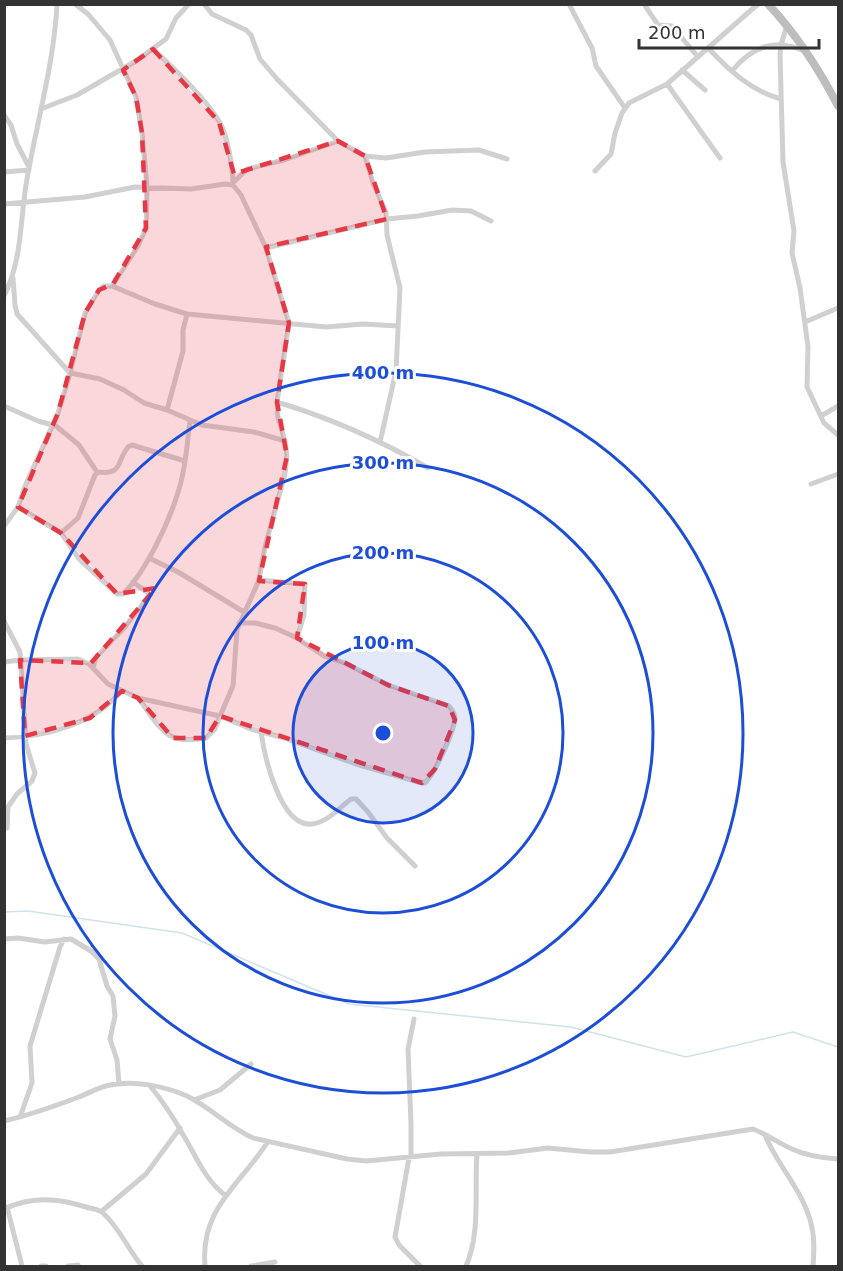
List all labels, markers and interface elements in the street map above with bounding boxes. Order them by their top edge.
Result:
scale bar [639,12,819,50]
text: 200 m [648,22,706,43]
text: 400 m [352,362,414,383]
text: 300 m [352,452,414,473]
text: 200 m [352,542,414,563]
text: 100 m [352,632,414,653]
centre of rings [373,723,393,743]

